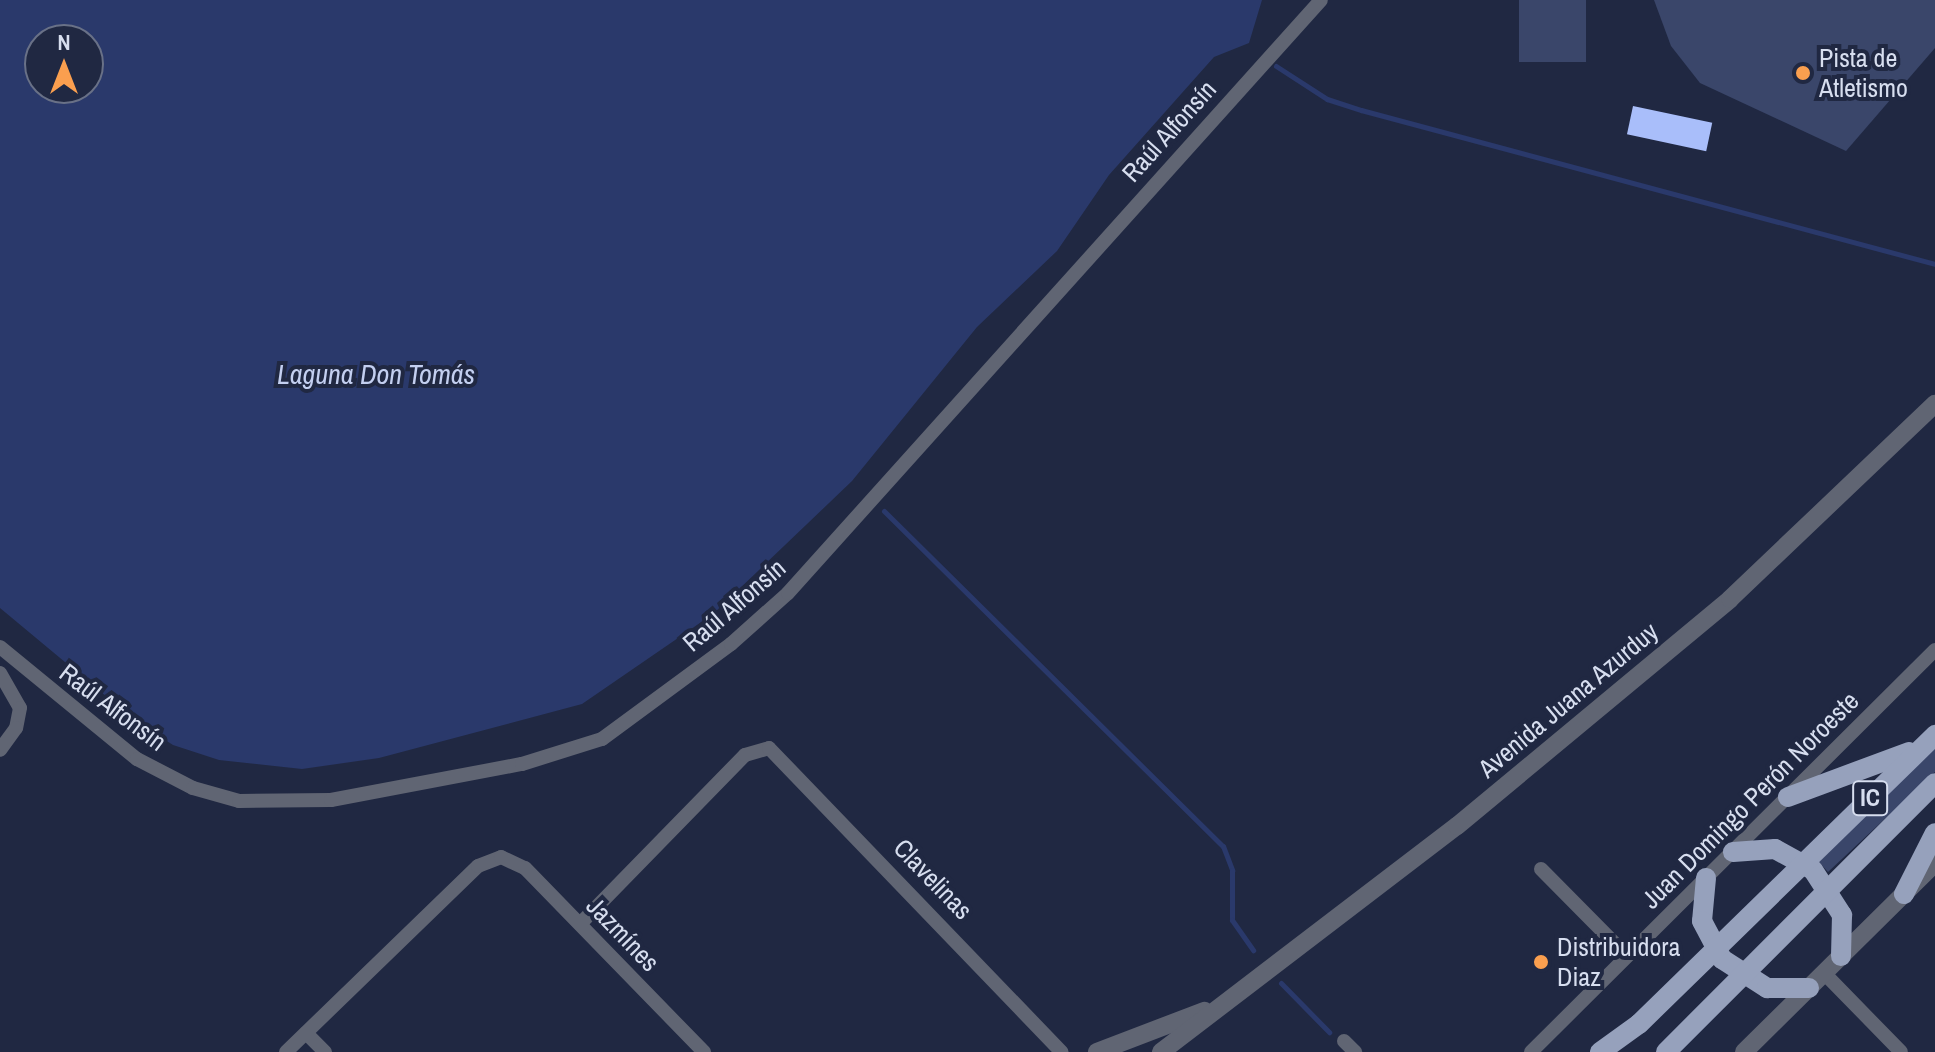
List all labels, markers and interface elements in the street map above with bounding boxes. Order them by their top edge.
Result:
north arrow [24,24,104,104]
text: N [57,27,71,57]
place label: Pista de Atletismo [1819,42,1908,104]
marker: Pista de Atletismo [1794,64,1812,82]
street label: Raúl Alfonsín [1115,73,1223,189]
water label: Laguna Don Tomás [277,357,475,391]
street label: Raúl Alfonsín [676,552,792,658]
street label: Avenida Juana Azurduy [1471,615,1665,785]
street label: Raúl Alfonsín [53,656,173,758]
street label: Juan Domingo Perón Noroeste [1635,685,1865,915]
road number: IC [1852,778,1888,818]
street label: Clavelinas [887,832,979,926]
street label: Jazmínes [580,890,666,978]
place label: Distribuidora Diaz [1557,931,1680,992]
marker: Distribuidora Diaz [1532,953,1550,971]

